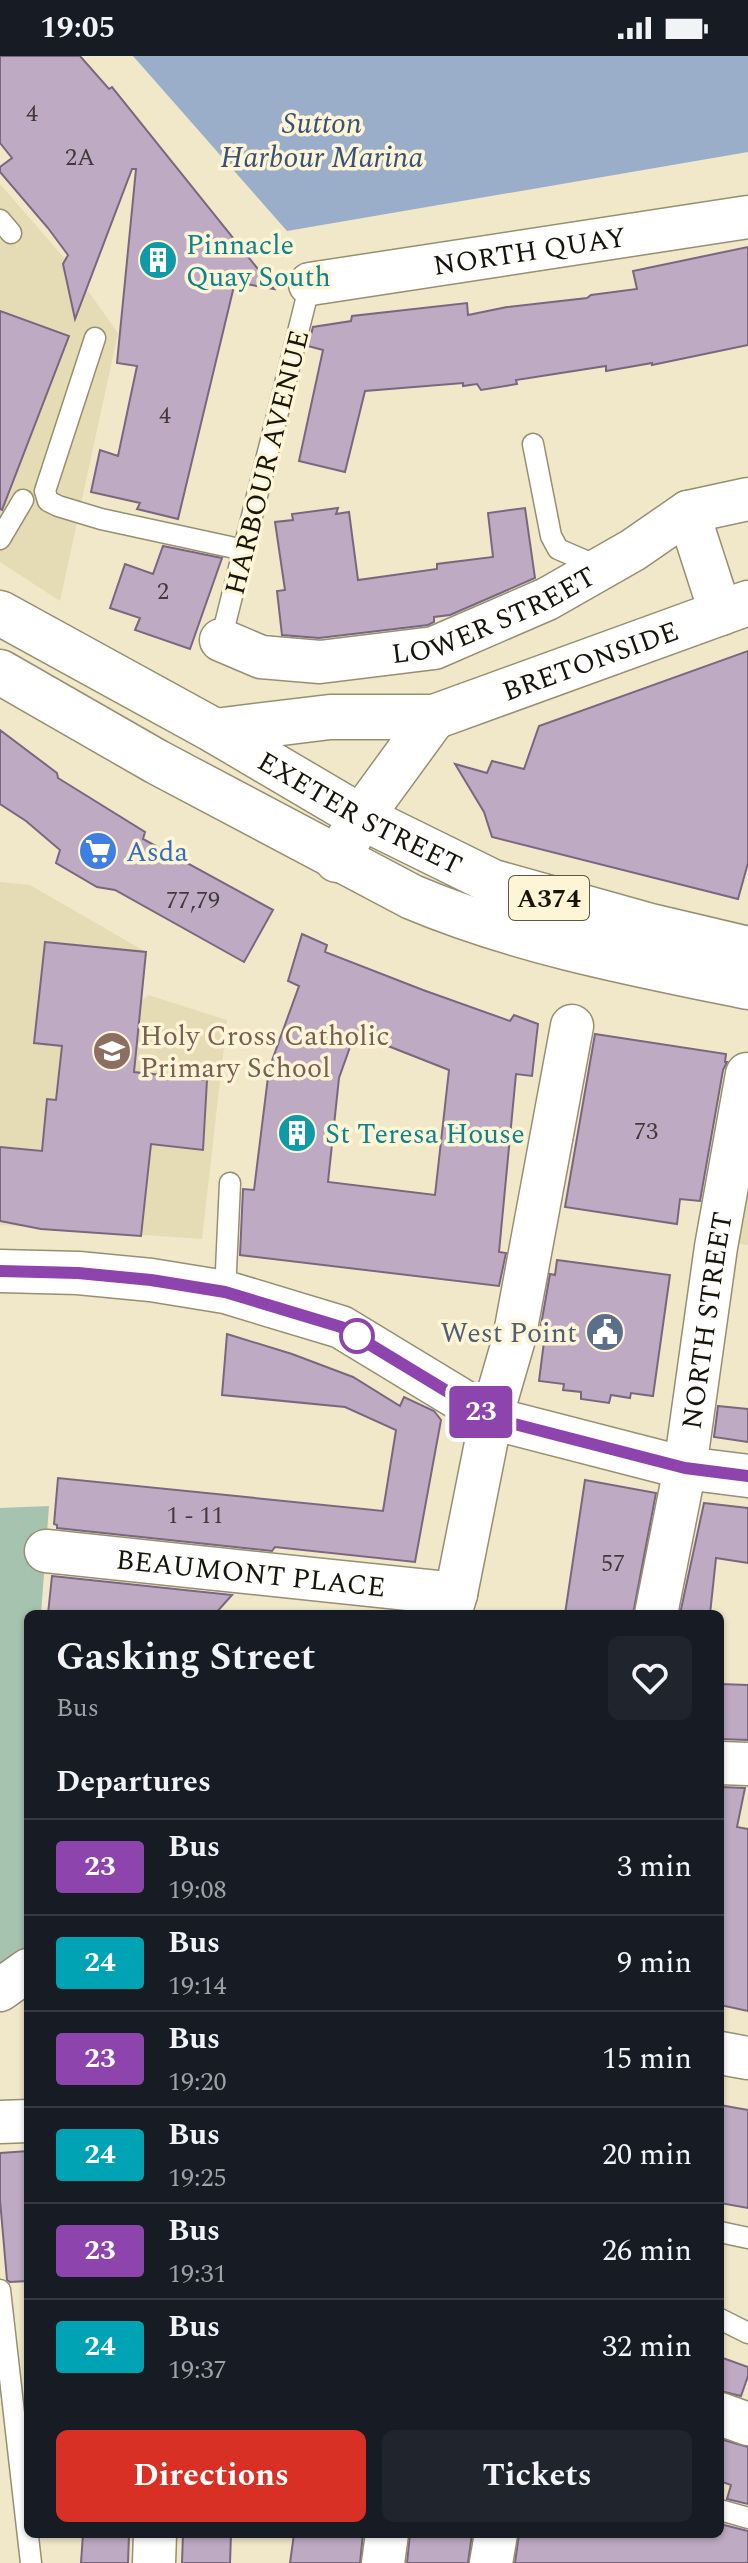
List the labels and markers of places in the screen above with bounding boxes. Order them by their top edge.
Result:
place label: Pinnacle Quay South [186,224,331,299]
building icon: Pinnacle Quay South [137,239,179,281]
supermarket icon: Asda [77,830,119,872]
place label: Asda [126,831,188,874]
place label: Holy Cross Catholic Primary School [140,1015,390,1090]
school or university icon: Holy Cross Catholic Primary School [91,1030,133,1072]
building icon: St Teresa House [276,1112,318,1154]
place label: St Teresa House [325,1113,525,1156]
public building icon: West Point [584,1311,626,1353]
place label: West Point [440,1312,577,1355]
unlabelled marker [340,1319,374,1353]

